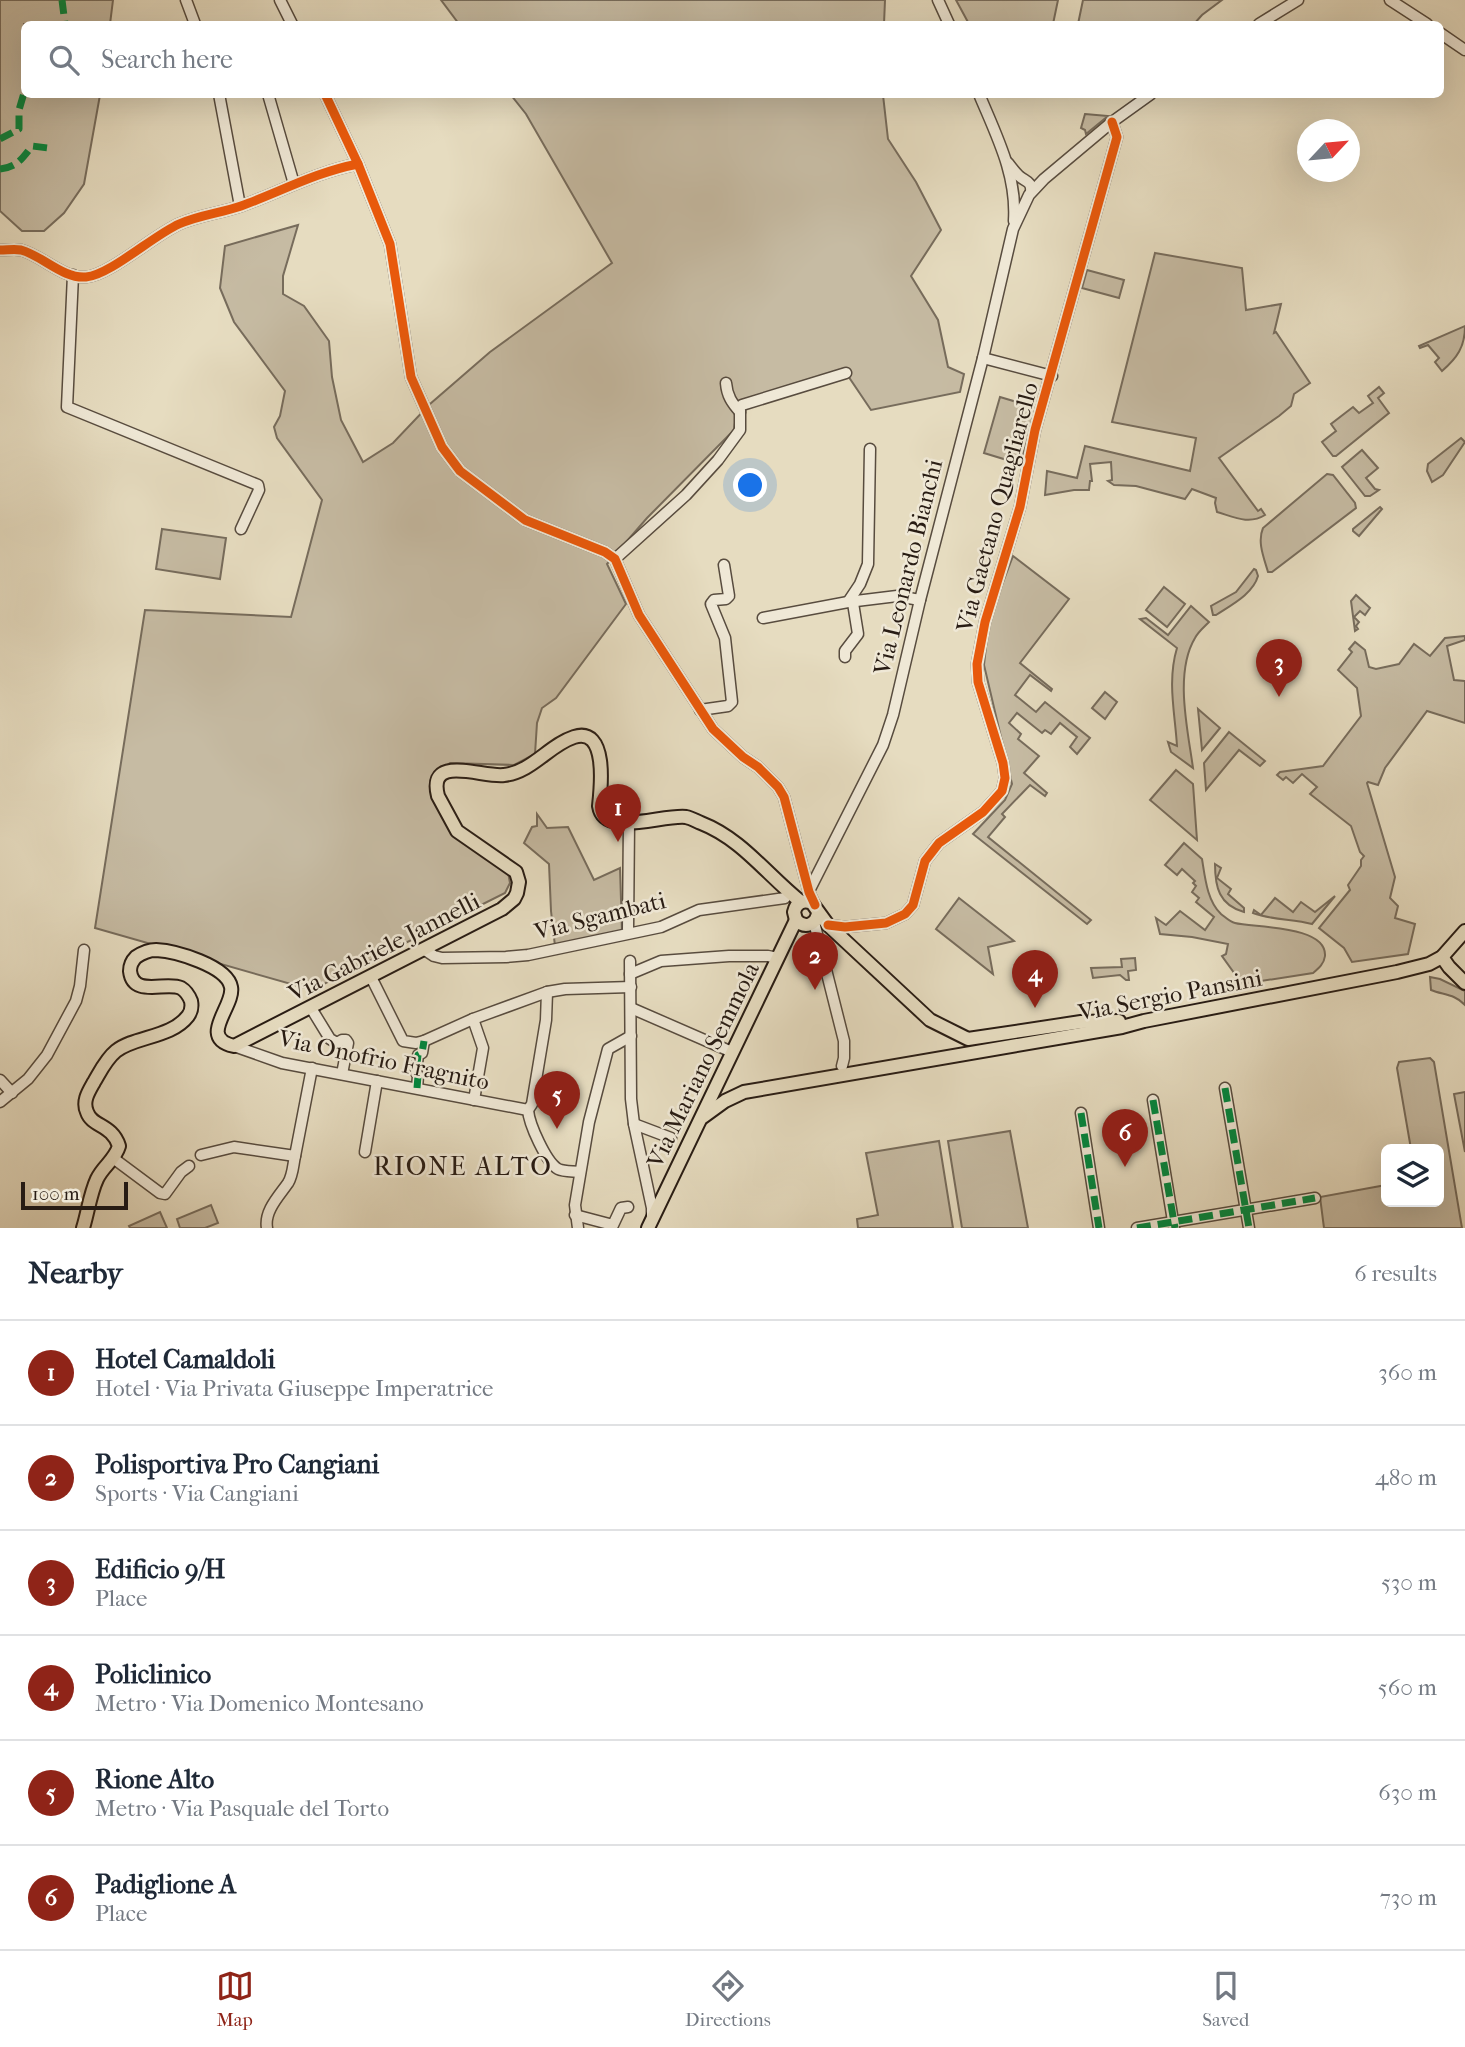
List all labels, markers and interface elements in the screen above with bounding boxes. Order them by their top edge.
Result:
search box [21,21,1444,98]
icon: search [45,41,83,79]
text: Search here [101,44,233,75]
north arrow [1297,119,1360,182]
street label: Via Gaetano Quagliarello [950,379,1044,636]
street label: Via Leonardo Bianchi [867,456,948,679]
your location [733,468,767,502]
pin: 3 [1256,639,1302,697]
pin: 1 [595,784,641,842]
street label: Via Sgambati [530,886,669,946]
street label: Via Gabriele Jannelli [283,887,484,1008]
pin: 2 [792,932,838,990]
pin: 4 [1012,950,1058,1008]
street label: Via Mariano Semmola [641,957,765,1173]
street label: Via Sergio Pansini [1075,963,1264,1027]
street label: Via Onofrio Fragnito [275,1024,492,1096]
pin: 5 [534,1071,580,1129]
pin: 6 [1102,1109,1148,1167]
map controls [1381,1144,1444,1207]
button: layers [1381,1144,1444,1207]
district label: RIONE ALTO [373,1151,553,1182]
scale bar [21,1179,128,1211]
text: 100 m [32,1183,80,1205]
text: Nearby [28,1256,123,1291]
text: 6 results [1354,1260,1437,1287]
text: Hotel Camaldoli [95,1344,275,1375]
text: 1 [47,1359,55,1386]
text: 360 m [1378,1359,1437,1386]
text: Hotel · Via Privata Giuseppe Imperatrice [95,1375,493,1402]
text: Polisportiva Pro Cangiani [95,1449,379,1480]
text: 2 [45,1464,57,1491]
text: 480 m [1375,1464,1437,1491]
text: Sports · Via Cangiani [95,1480,299,1507]
text: Edificio 9/H [95,1554,225,1585]
text: 3 [46,1569,56,1596]
text: 530 m [1381,1569,1437,1596]
text: Place [95,1585,147,1612]
text: Policlinico [95,1659,211,1690]
text: 4 [44,1674,58,1701]
text: 560 m [1378,1674,1437,1701]
text: Metro · Via Domenico Montesano [95,1690,424,1717]
text: Rione Alto [95,1764,214,1795]
text: 5 [46,1779,56,1806]
text: 630 m [1378,1779,1437,1806]
text: Metro · Via Pasquale del Torto [95,1795,389,1822]
text: Padiglione A [95,1869,236,1900]
text: 6 [45,1884,57,1911]
text: 730 m [1380,1884,1437,1911]
text: Place [95,1900,147,1927]
tab: Map [216,1967,254,2031]
tab: Directions [685,1967,771,2031]
tab: Saved [1202,1967,1249,2031]

